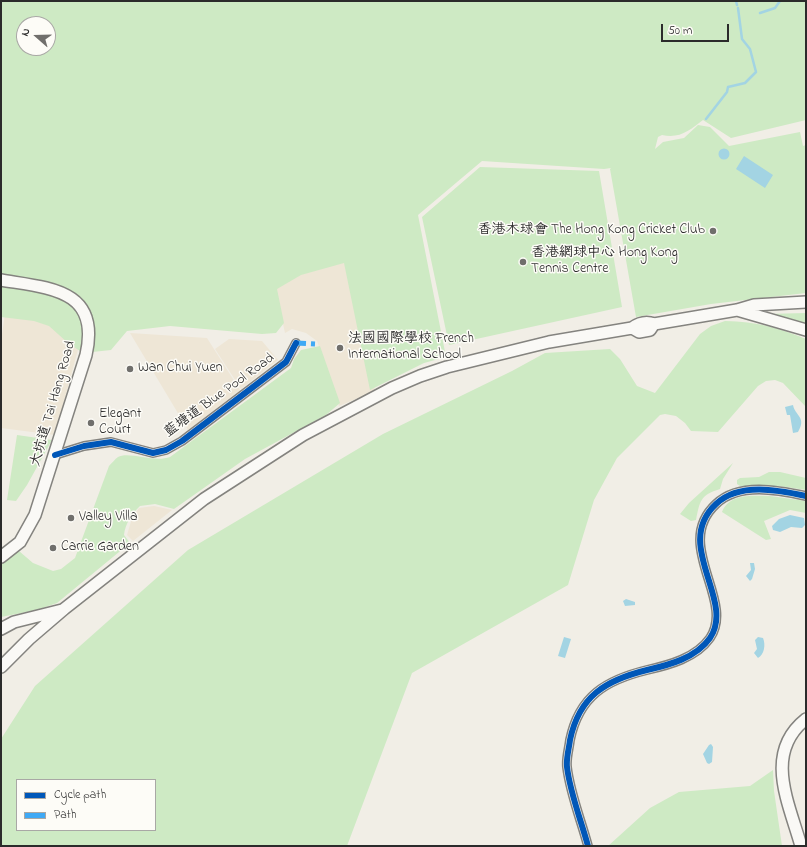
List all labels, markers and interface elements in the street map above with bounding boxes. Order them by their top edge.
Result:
north arrow [16,16,56,56]
scale bar [663,16,731,42]
text: 50 m [668,22,692,40]
text: N [17,26,34,38]
place label: 香港木球會 The Hong Kong Cricket Club [477,223,705,239]
marker: 香港木球會 The Hong Kong Cricket Club [708,226,718,236]
place label: 香港網球中心 Hong Kong Tennis Centre [531,246,678,278]
marker: 香港網球中心 Hong Kong Tennis Centre [518,257,528,267]
place label: 法國國際學校 French International School [348,332,474,364]
street label: 大坑道 Tai Hang Road [28,339,80,469]
marker: 法國國際學校 French International School [335,343,345,353]
street label: 藍塘道 Blue Pool Road [162,350,278,442]
place label: Wan Chui Yuen [138,361,223,377]
marker: Wan Chui Yuen [125,364,135,374]
place label: Elegant Court [99,407,142,440]
marker: Elegant Court [86,418,96,428]
place label: Valley Villa [79,510,137,526]
marker: Valley Villa [66,513,76,523]
place label: Carrie Garden [61,540,139,556]
marker: Carrie Garden [48,543,58,553]
legend [16,779,156,831]
text: Cycle path [54,786,106,804]
text: Path [54,806,76,824]

